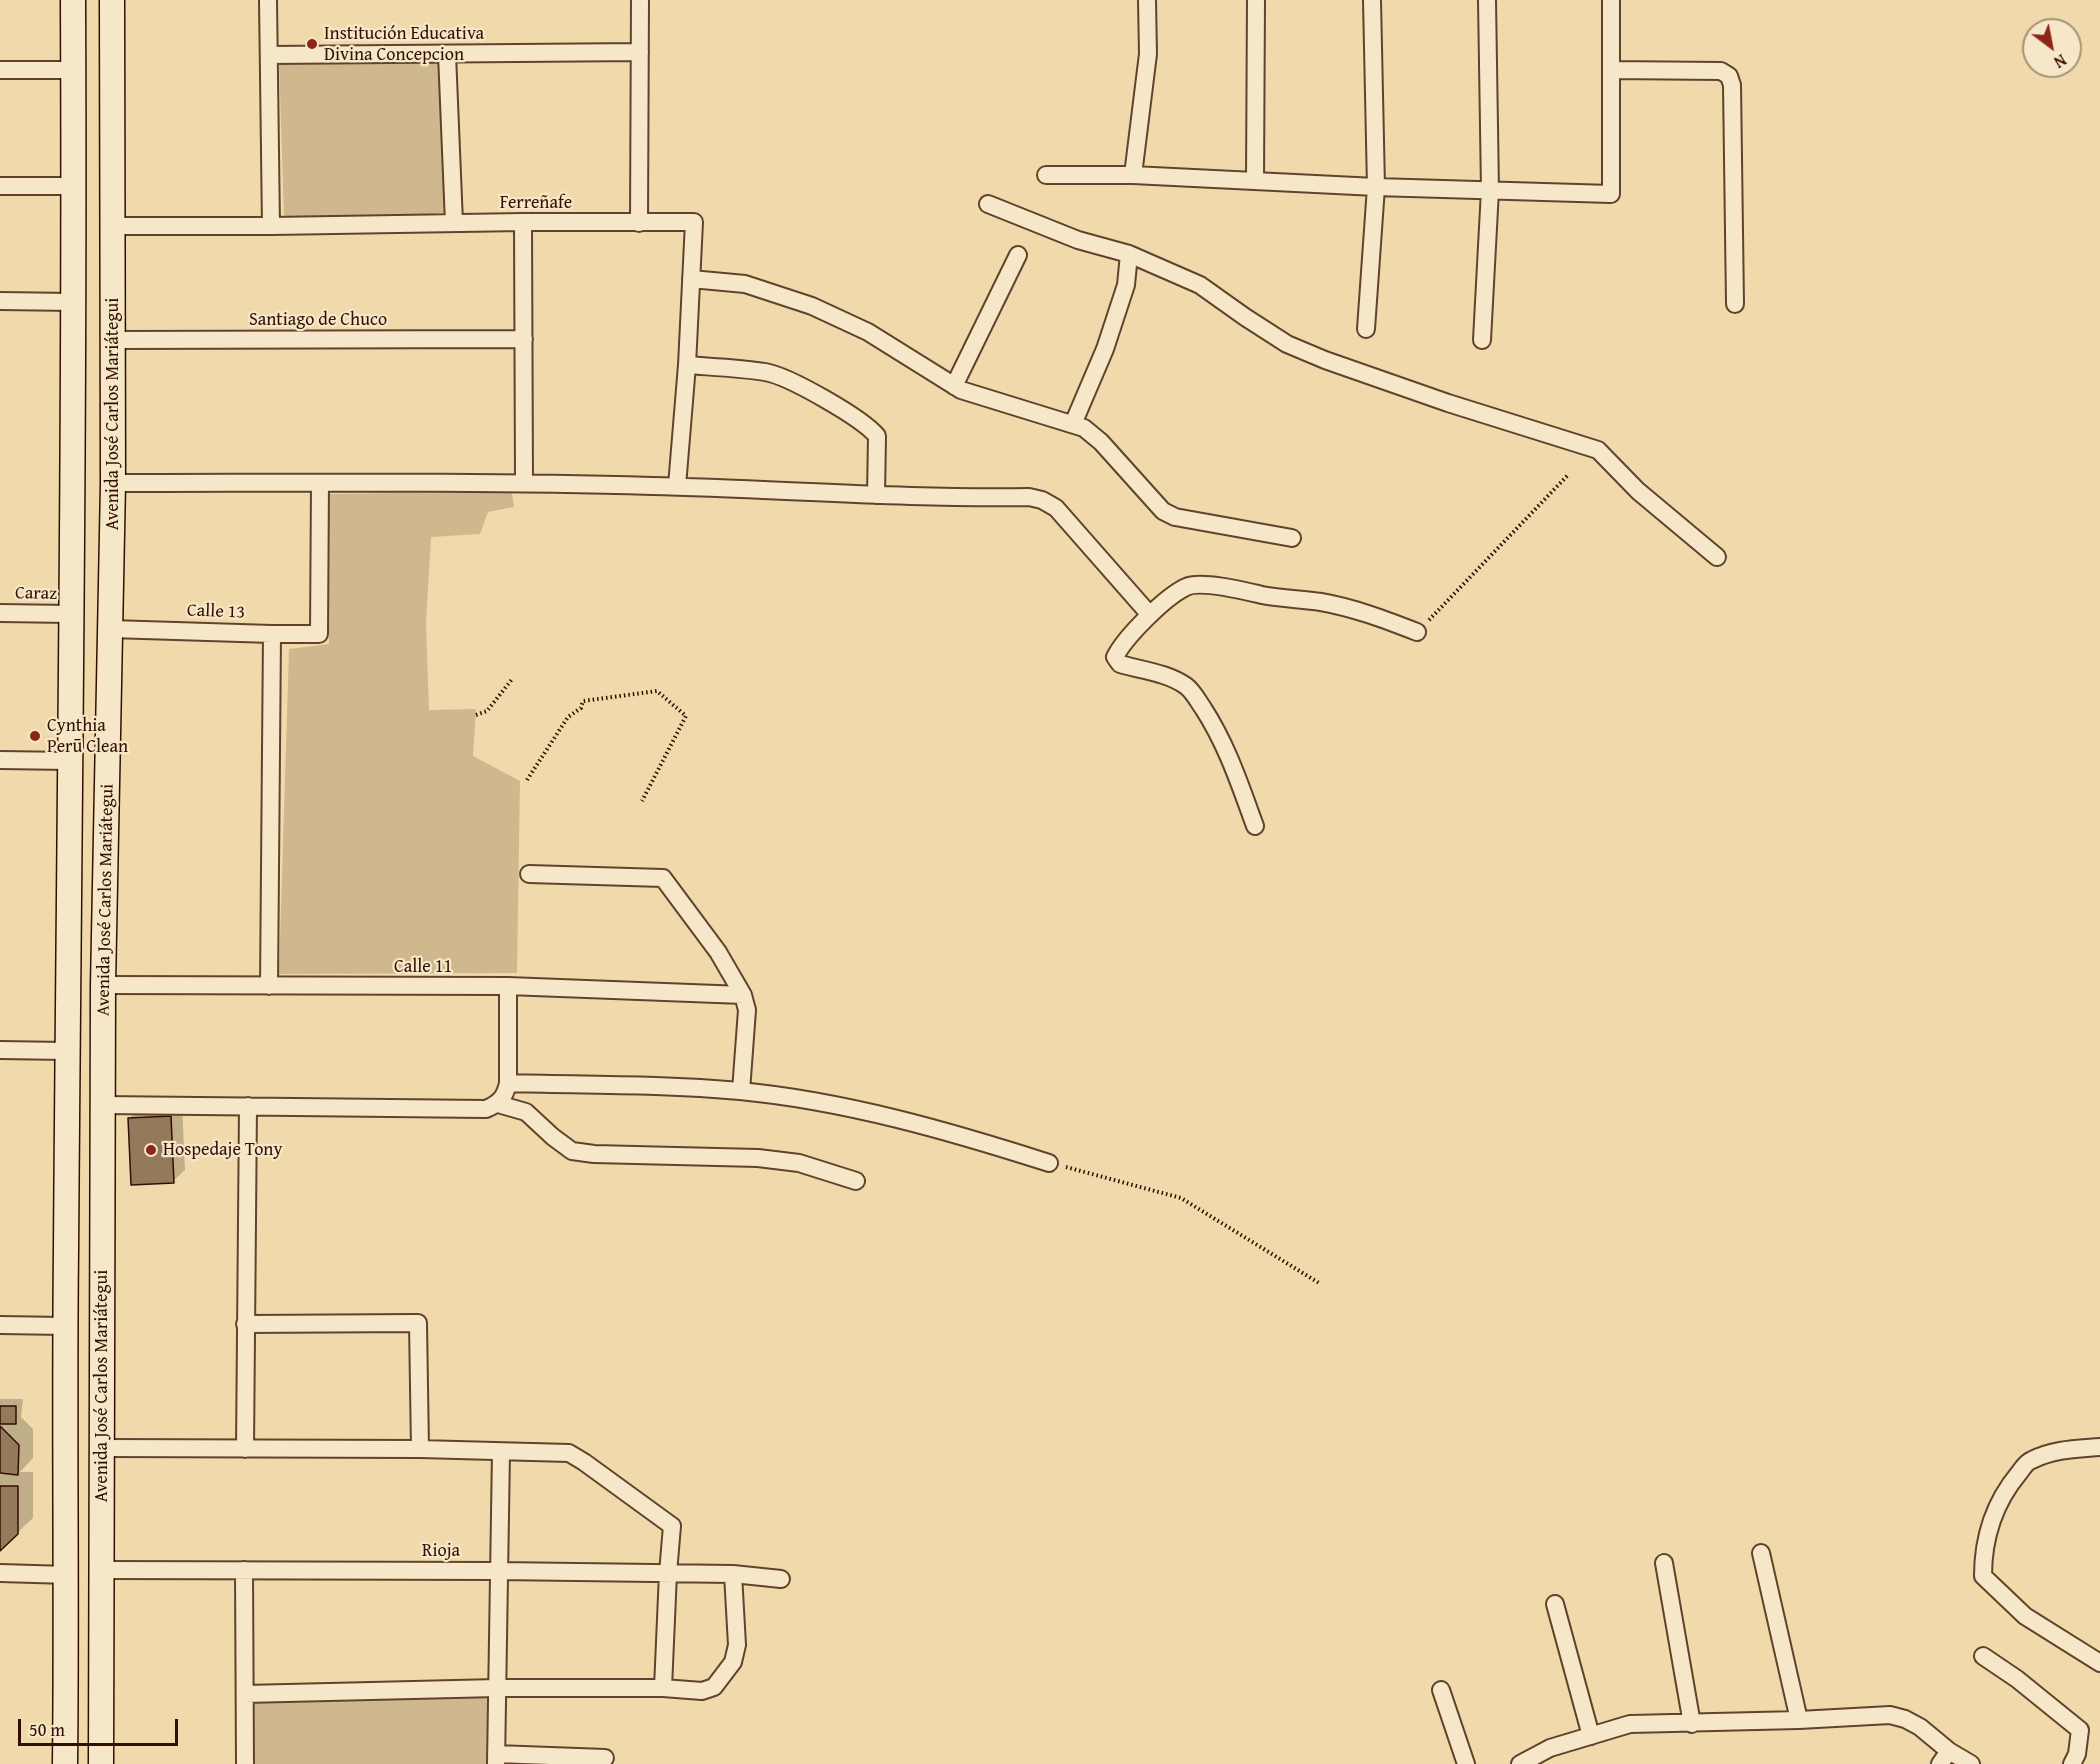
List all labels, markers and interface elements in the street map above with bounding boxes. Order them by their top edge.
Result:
north arrow [2022,18,2082,78]
place label: Institución Educativa Divina Concepcion [324,23,484,66]
marker: Institución Educativa Divina Concepcion [305,37,319,51]
text: N [2050,49,2071,75]
street label: Ferreñafe [500,192,572,214]
street label: Avenida José Carlos Mariátegui [102,298,124,530]
street label: Santiago de Chuco [249,309,387,331]
street label: Caraz [15,583,57,605]
street label: Calle 13 [187,600,245,624]
place label: Cynthia Perū Clean [47,715,128,758]
marker: Cynthia Perū Clean [28,729,42,743]
street label: Avenida José Carlos Mariátegui [93,784,119,1016]
street label: Calle 11 [394,956,452,978]
place label: Hospedaje Tony [163,1139,282,1161]
marker: Hospedaje Tony [144,1143,158,1157]
street label: Avenida José Carlos Mariátegui [91,1270,113,1502]
street label: Rioja [422,1540,460,1562]
scale bar [21,1707,182,1745]
text: 50 m [29,1716,65,1743]

